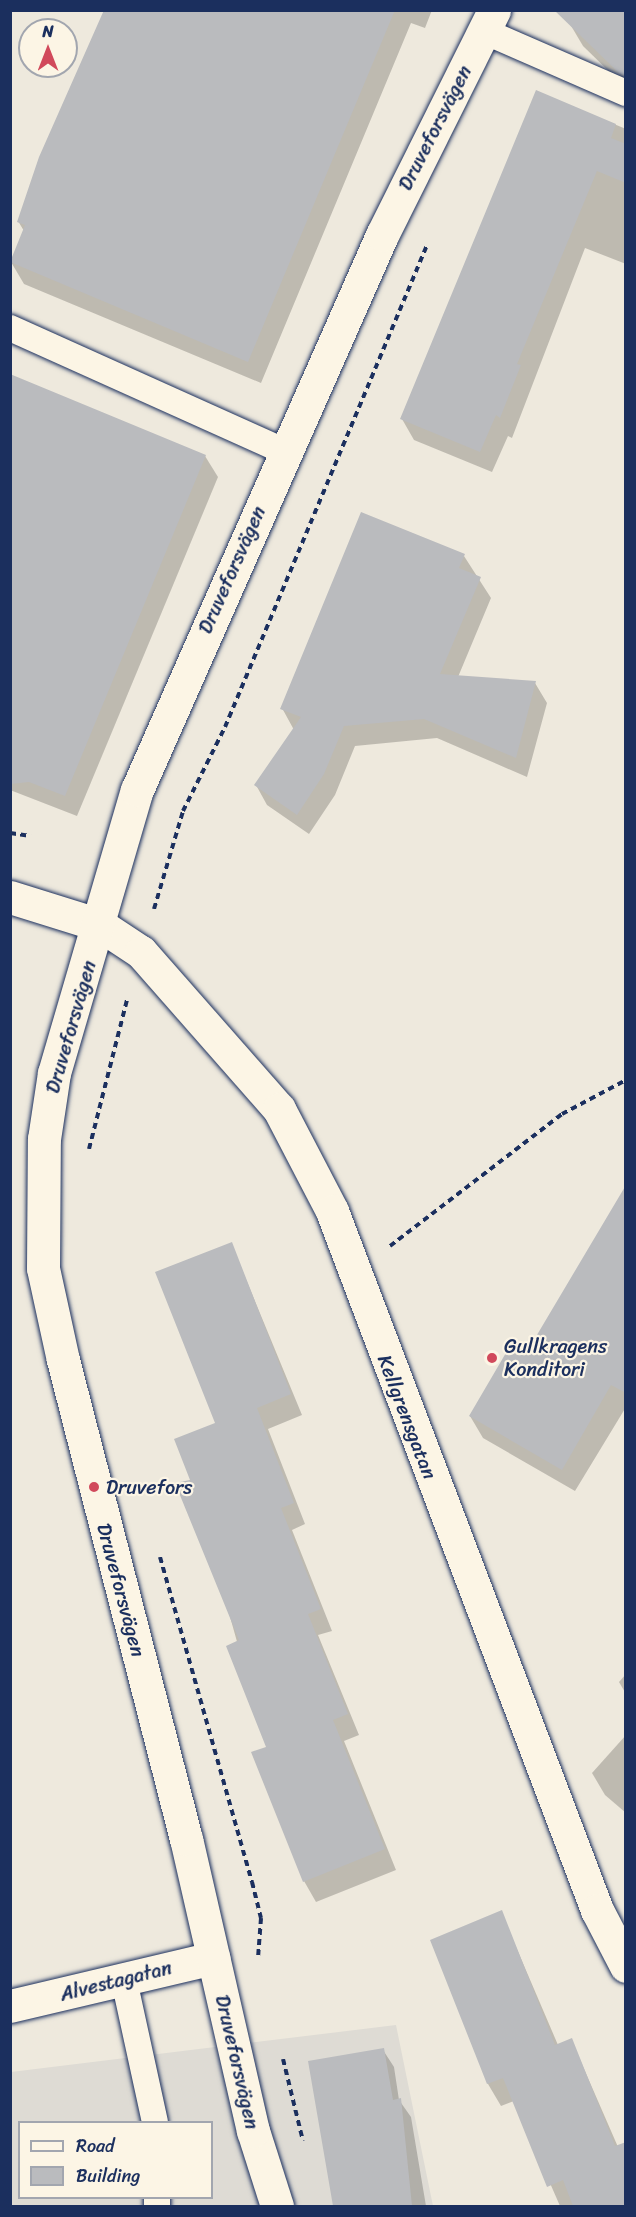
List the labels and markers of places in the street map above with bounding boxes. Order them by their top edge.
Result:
place label: Gullkragens Konditori [504,1334,607,1381]
marker: Gullkragens Konditori [485,1351,499,1365]
place label: Druvefors [106,1475,192,1499]
marker: Druvefors [87,1480,101,1494]

